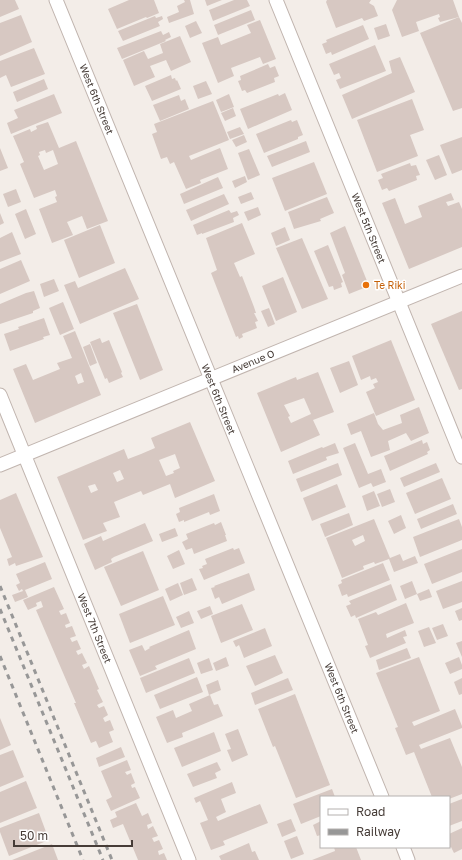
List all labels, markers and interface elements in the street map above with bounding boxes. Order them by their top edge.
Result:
street label: West 6th Street [77,62,117,136]
street label: West 5th Street [349,191,389,265]
place label: Te Riki [374,279,405,291]
marker: Te Riki [361,280,371,290]
street label: Avenue O [230,347,276,375]
street label: West 6th Street [199,362,239,436]
street label: West 7th Street [76,591,114,665]
street label: West 6th Street [322,661,362,735]
legend [320,796,450,848]
text: Road [356,804,385,819]
scale bar [14,822,132,848]
text: Railway [356,824,401,839]
text: 50 m [20,828,48,843]

